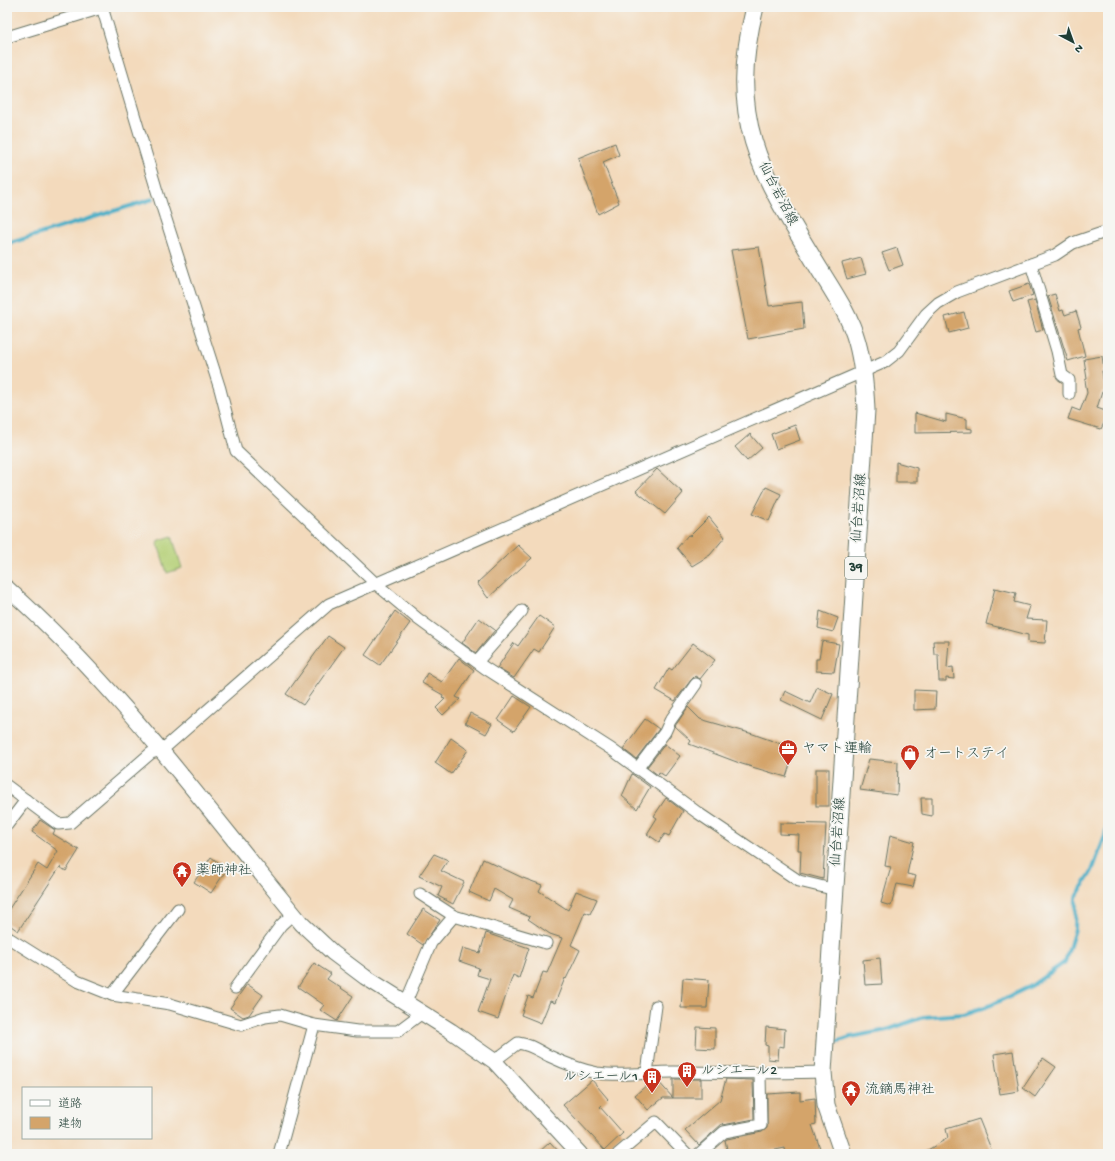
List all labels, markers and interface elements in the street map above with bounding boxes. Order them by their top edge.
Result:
north arrow [1053,22,1093,62]
text: N [1072,41,1085,55]
street label: 仙台岩沼線 [754,159,800,229]
street label: 仙台岩沼線 [849,472,871,544]
road number: 39 [845,557,867,579]
office icon: ヤマト運輸 [777,738,799,766]
place label: ヤマト運輸 [802,740,872,758]
shop icon: オートステイ [899,743,921,771]
place label: オートステイ [924,746,1009,763]
street label: 仙台岩沼線 [828,796,850,868]
temple icon: 薬師神社 [171,860,193,888]
place label: 薬師神社 [196,863,252,880]
building icon: ルシエール2 [676,1060,698,1088]
place label: ルシエール2 [701,1063,777,1080]
building icon: ルシエール1 [641,1066,663,1094]
place label: ルシエール1 [563,1069,638,1086]
temple icon: 流鏑馬神社 [840,1079,862,1107]
place label: 流鏑馬神社 [865,1082,935,1099]
legend [22,1087,152,1139]
text: 道路 [58,1097,82,1112]
text: 建物 [58,1117,82,1132]

